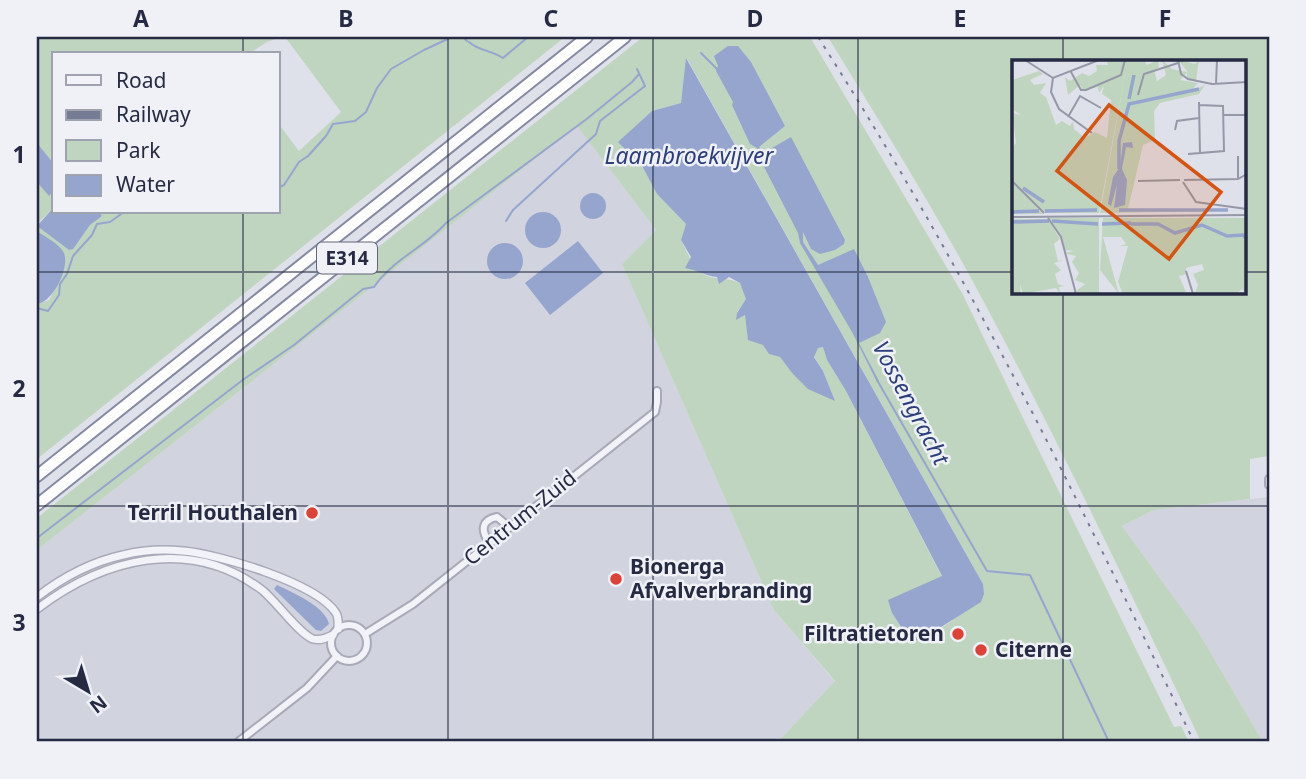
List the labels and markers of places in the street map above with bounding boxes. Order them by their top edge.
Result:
place label: Terril Houthalen [127,498,298,526]
marker: Terril Houthalen [304,505,320,521]
place label: Bionerga Afvalverbranding [630,552,812,604]
marker: Bionerga Afvalverbranding [608,571,624,587]
place label: Filtratietoren [804,619,944,647]
marker: Filtratietoren [950,626,966,642]
place label: Citerne [995,635,1072,663]
marker: Citerne [973,642,989,658]

